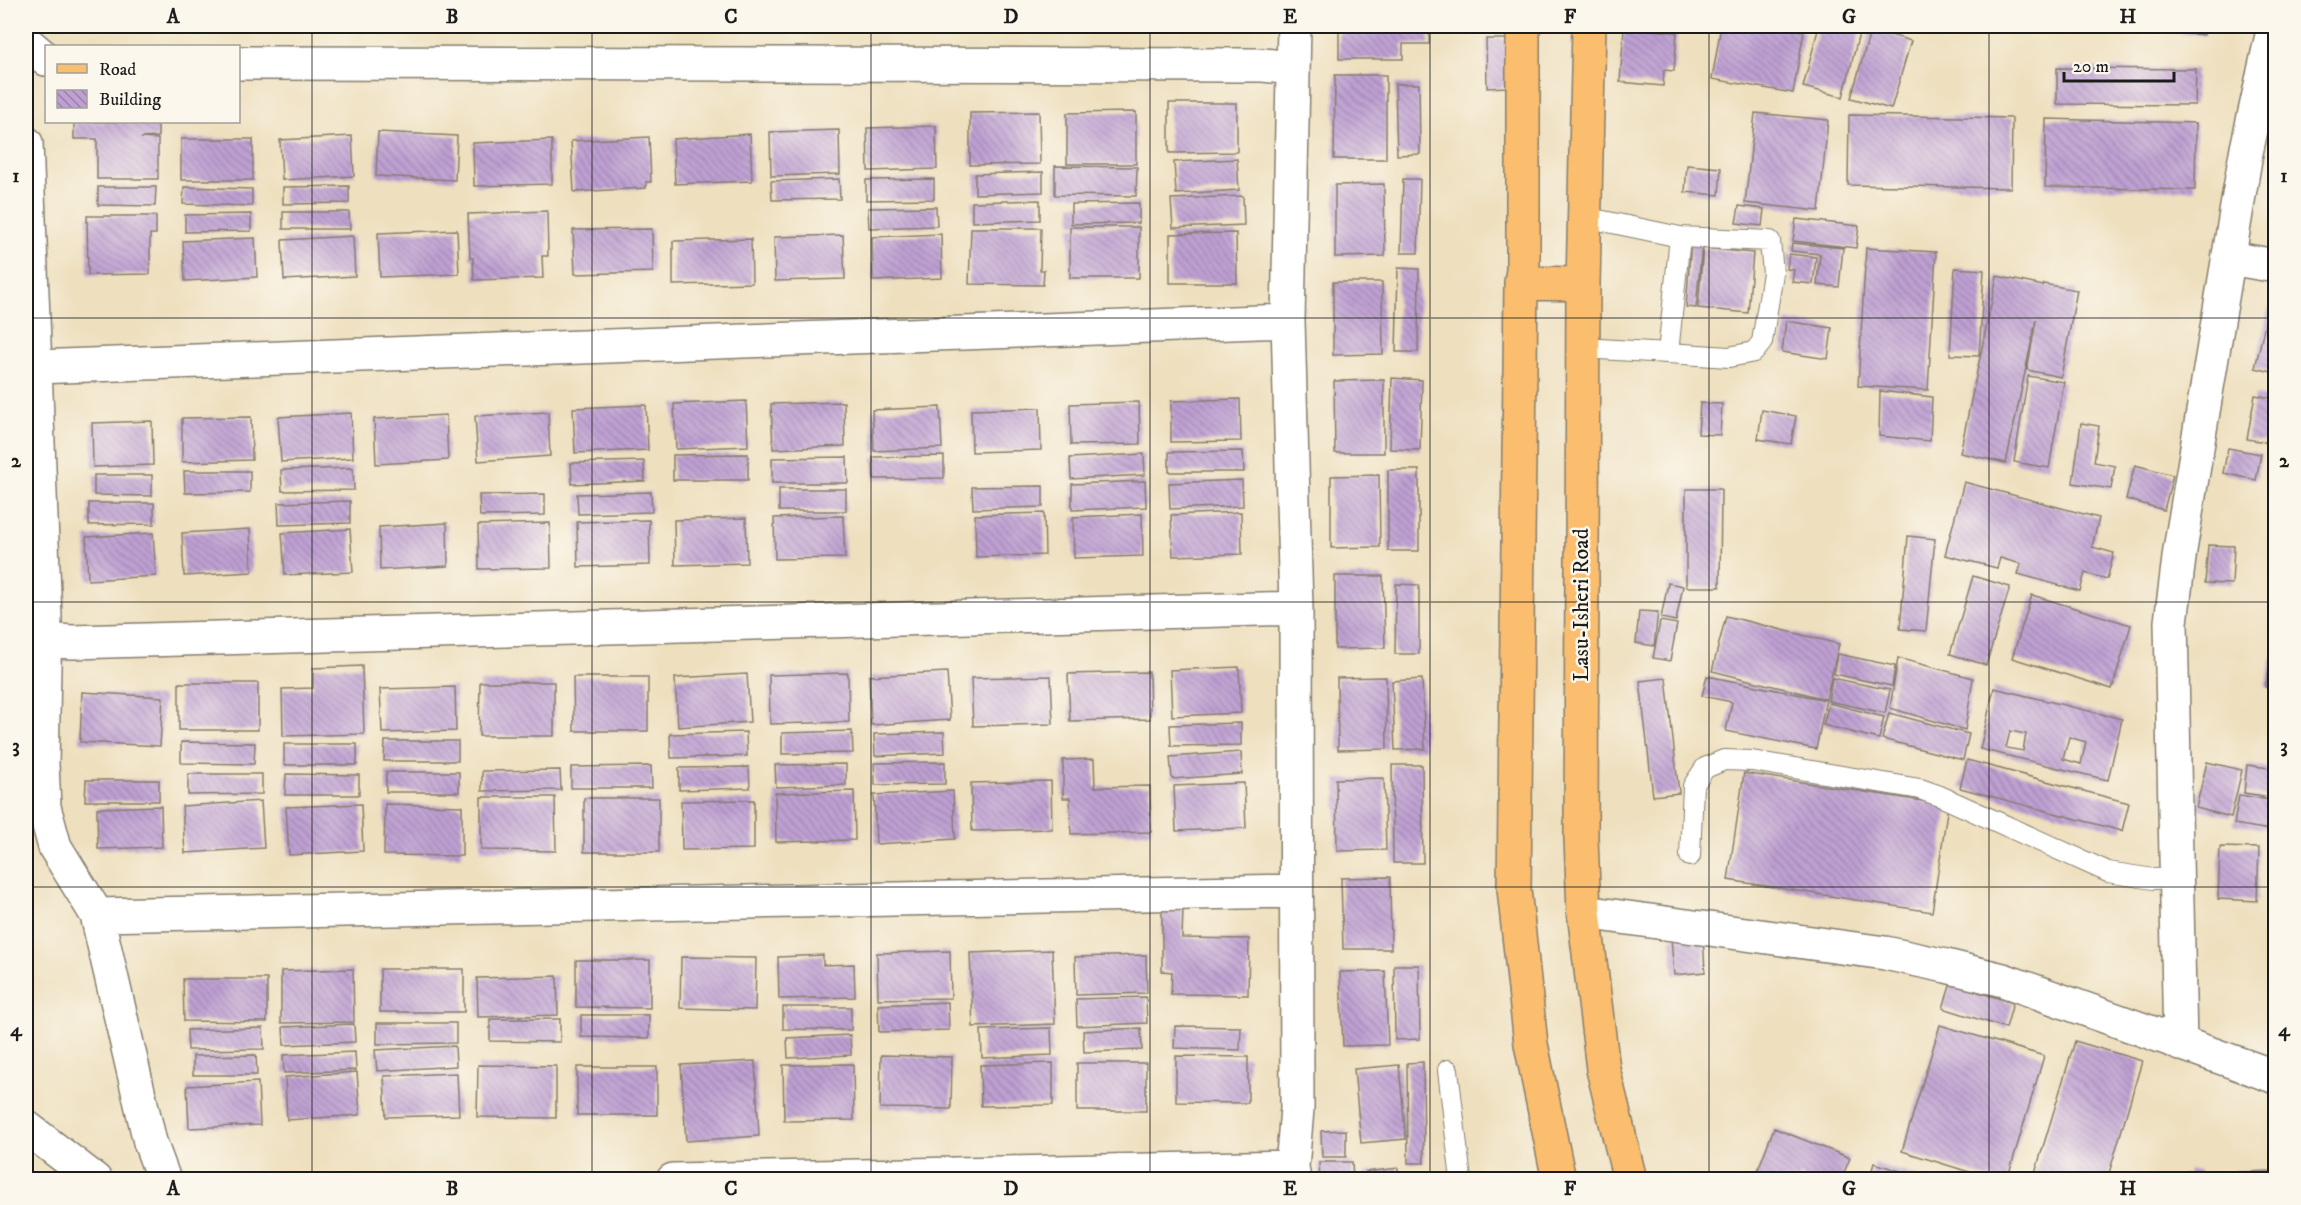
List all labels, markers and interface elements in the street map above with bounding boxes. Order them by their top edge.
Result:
text: A [166,5,181,30]
text: B [446,5,458,30]
text: C [724,5,738,30]
text: D [1004,5,1019,30]
text: E [1283,5,1297,30]
text: F [1564,5,1577,30]
text: G [1842,5,1856,30]
text: H [2120,5,2137,30]
legend [45,45,240,123]
scale bar [2064,45,2174,83]
text: 20 m [2073,56,2109,78]
text: Road [99,59,136,81]
text: Building [99,89,161,111]
text: 1 [12,164,20,189]
text: 1 [2280,164,2288,189]
text: 2 [11,449,22,474]
text: 2 [2279,449,2290,474]
street label: Lasu-Isheri Road [1568,528,1595,682]
text: 3 [12,734,20,759]
text: 3 [2280,734,2288,759]
text: 4 [10,1018,23,1043]
text: 4 [2278,1018,2291,1043]
text: A [166,1177,181,1202]
text: B [446,1177,458,1202]
text: C [724,1177,738,1202]
text: D [1004,1177,1019,1202]
text: E [1283,1177,1297,1202]
text: F [1564,1177,1577,1202]
text: G [1842,1177,1856,1202]
text: H [2120,1177,2137,1202]

